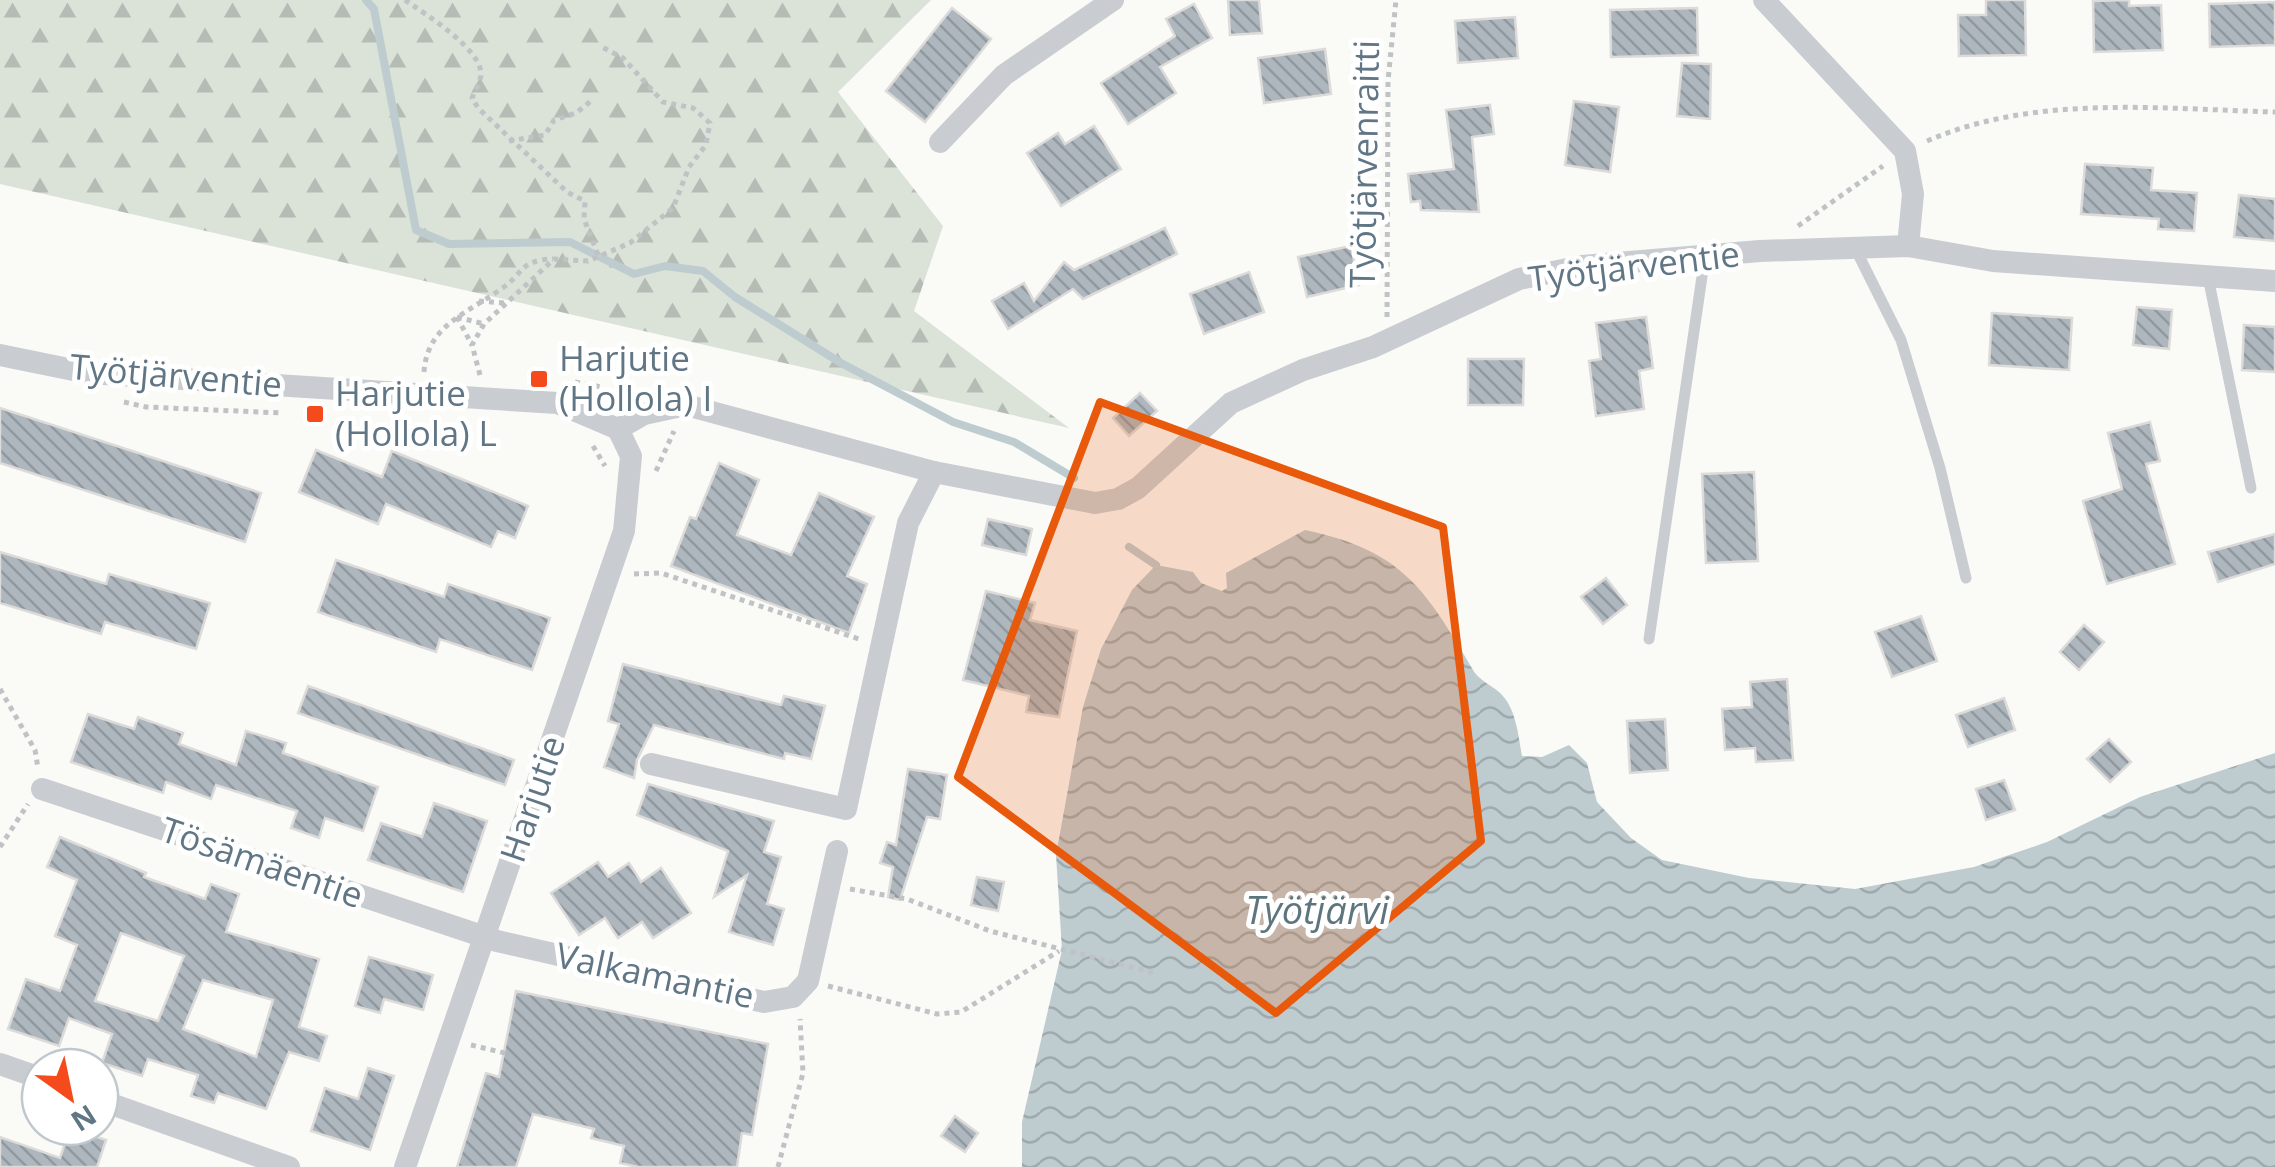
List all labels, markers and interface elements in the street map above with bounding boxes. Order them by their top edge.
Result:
street label: Työtjärvenraitti [1338,40,1389,288]
street label: Työtjärventie [1525,229,1742,302]
place label: Harjutie (Hollola) I [559,334,712,421]
street label: Työtjärventie [68,342,284,407]
marker: Harjutie (Hollola) I [528,368,550,390]
place label: Harjutie (Hollola) L [335,369,497,456]
marker: Harjutie (Hollola) L [304,403,326,425]
street label: Harjutie [488,729,575,868]
street label: Tösämäentie [155,805,370,918]
water label: Työtjärvi [1245,883,1390,935]
street label: Valkamantie [552,931,759,1018]
north arrow [20,1047,120,1147]
text: N [64,1097,104,1141]

